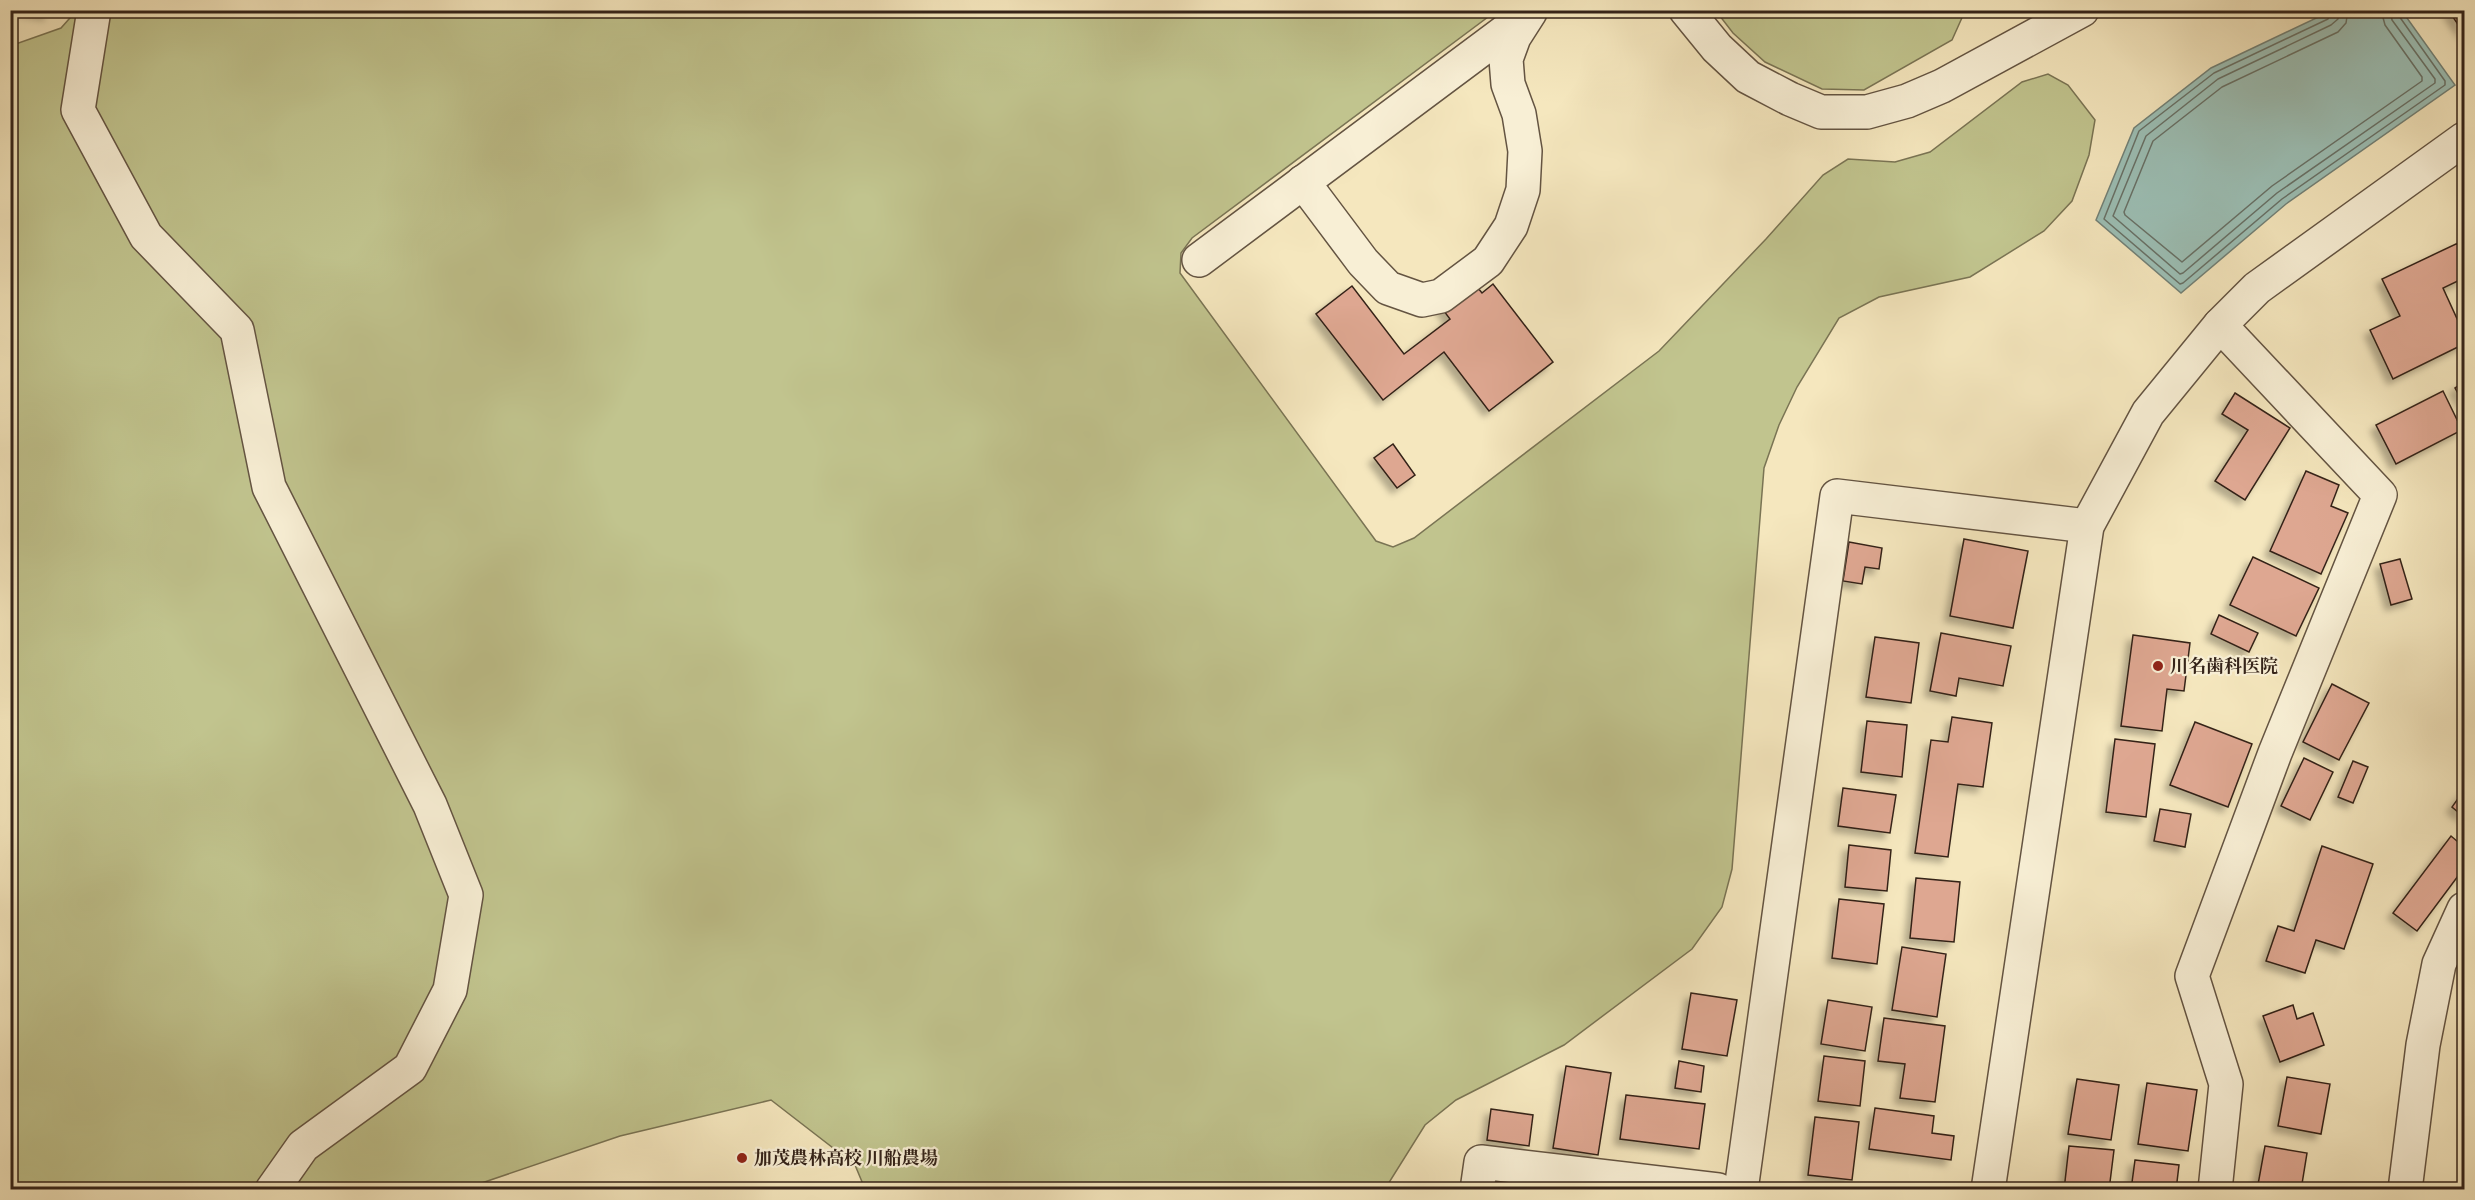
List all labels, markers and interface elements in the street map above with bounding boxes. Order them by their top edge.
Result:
place label: 川名歯科医院 [2170,656,2278,677]
marker: 川名歯科医院 [2151,659,2165,673]
place label: 加茂農林高校 川船農場 [754,1148,938,1169]
marker: 加茂農林高校 川船農場 [735,1151,749,1165]

